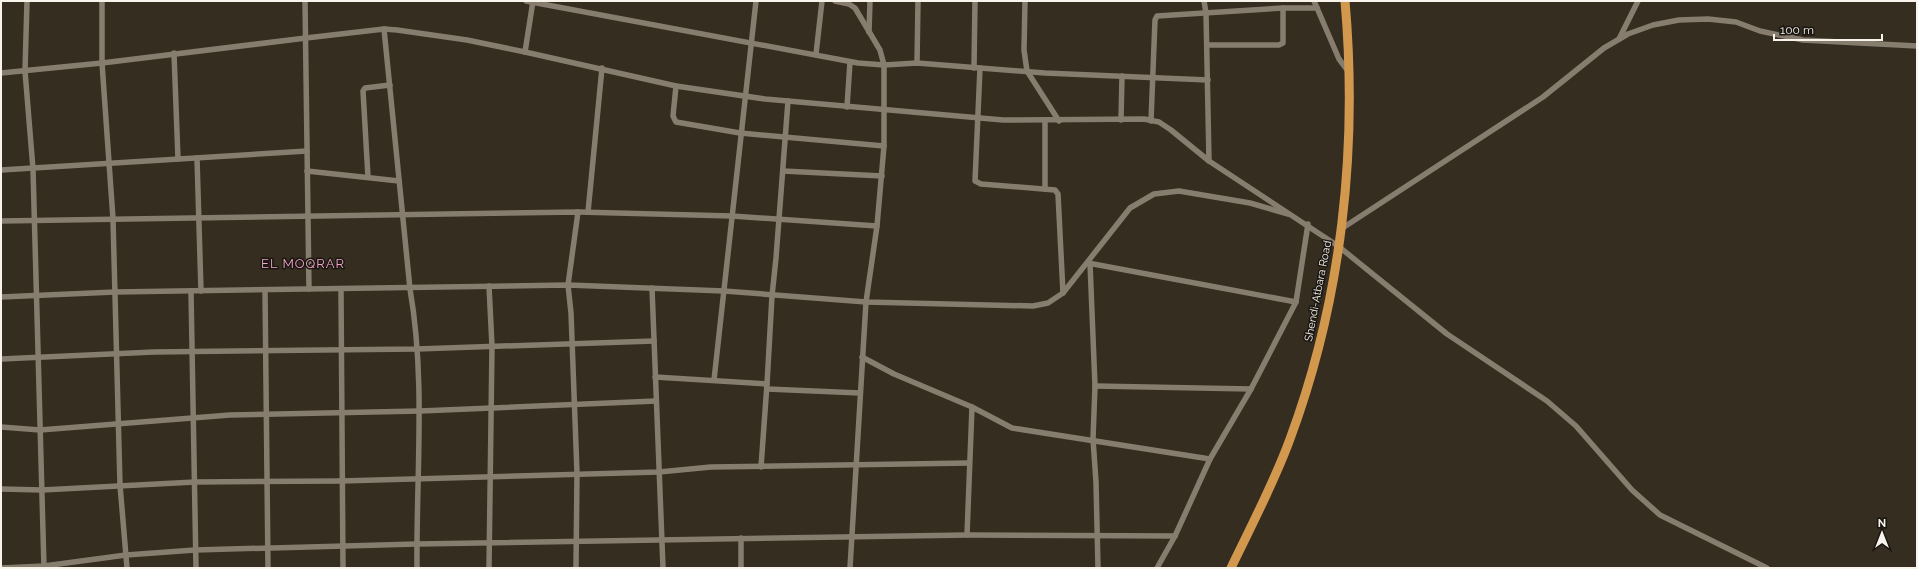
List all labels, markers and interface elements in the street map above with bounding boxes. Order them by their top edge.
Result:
scale bar [1774,16,1882,42]
text: 100 m [1780,23,1814,37]
street label: Shendi-Atbara Road [1302,239,1334,343]
district label: EL MOQRAR [261,256,345,271]
north arrow [1862,513,1902,553]
text: N [1878,517,1886,530]

